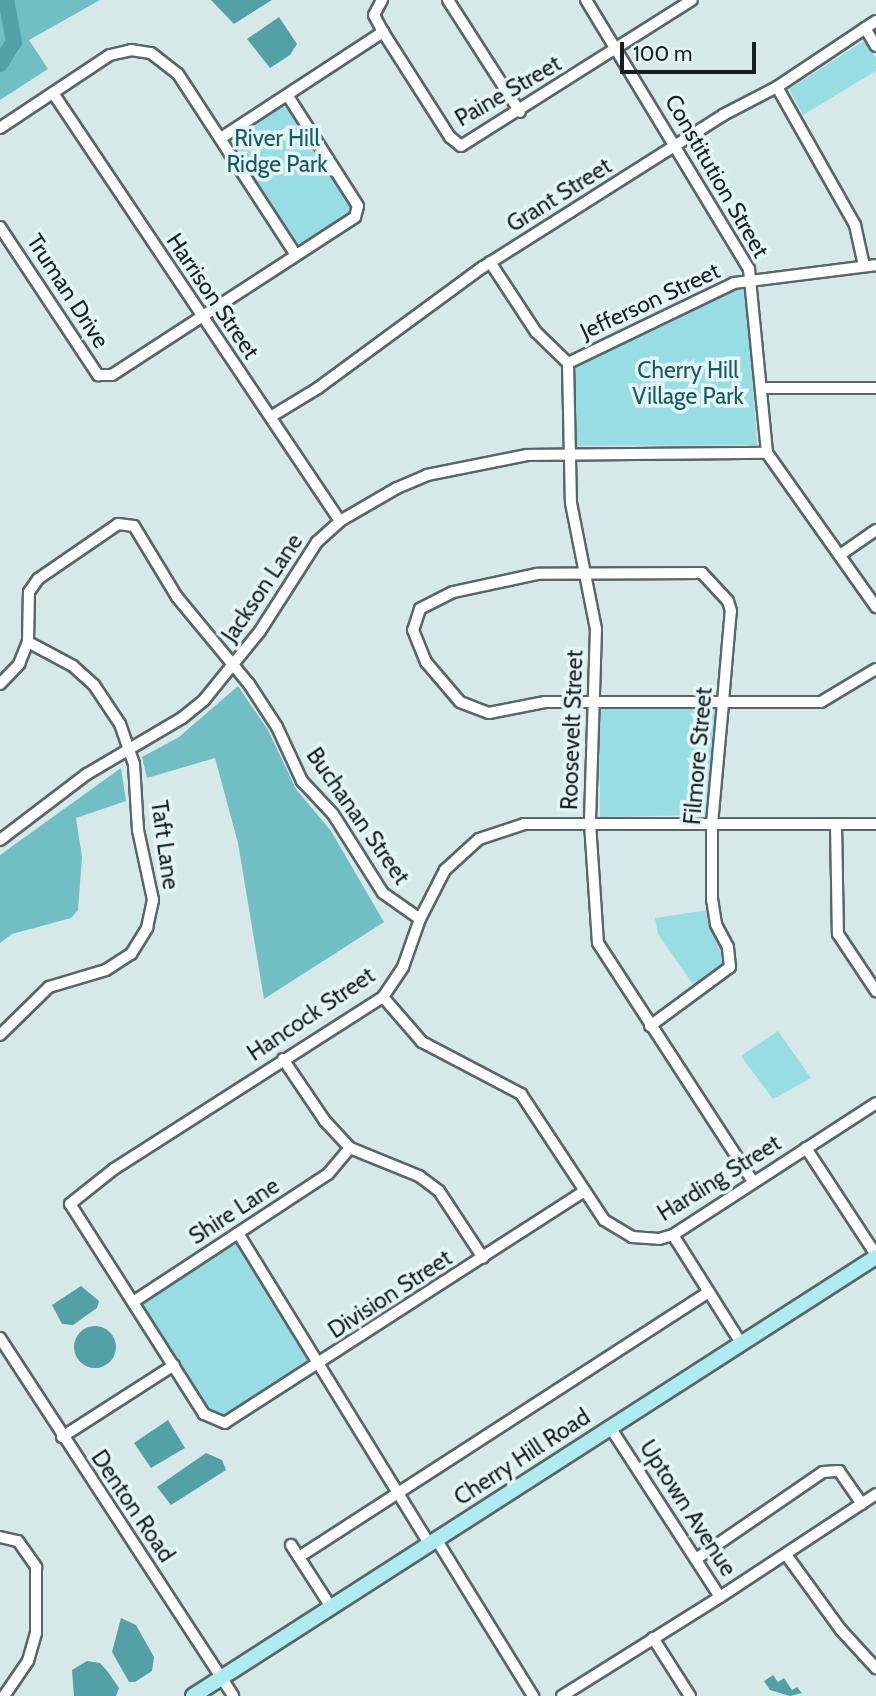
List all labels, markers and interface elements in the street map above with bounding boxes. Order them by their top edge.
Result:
scale bar [624,28,760,72]
text: 100 m [633,41,692,66]
street label: Paine Street [450,50,566,132]
street label: Constitution Street [659,90,775,262]
park label: River Hill Ridge Park [226,124,328,178]
street label: Grant Street [502,152,616,238]
street label: Harrison Street [161,228,265,364]
street label: Truman Drive [21,229,115,353]
street label: Jefferson Street [576,257,724,345]
park label: Cherry Hill Village Park [632,356,744,410]
street label: Jackson Lane [216,529,308,647]
street label: Roosevelt Street [555,649,589,811]
street label: Filmore Street [678,686,718,826]
street label: Buchanan Street [301,742,415,890]
street label: Taft Lane [145,799,185,891]
street label: Hancock Street [242,961,380,1067]
street label: Harding Street [652,1129,786,1227]
street label: Shire Lane [184,1172,284,1250]
street label: Division Street [323,1244,457,1344]
street label: Cherry Hill Road [449,1403,595,1511]
street label: Uptown Avenue [634,1435,742,1581]
street label: Denton Road [85,1445,181,1567]

